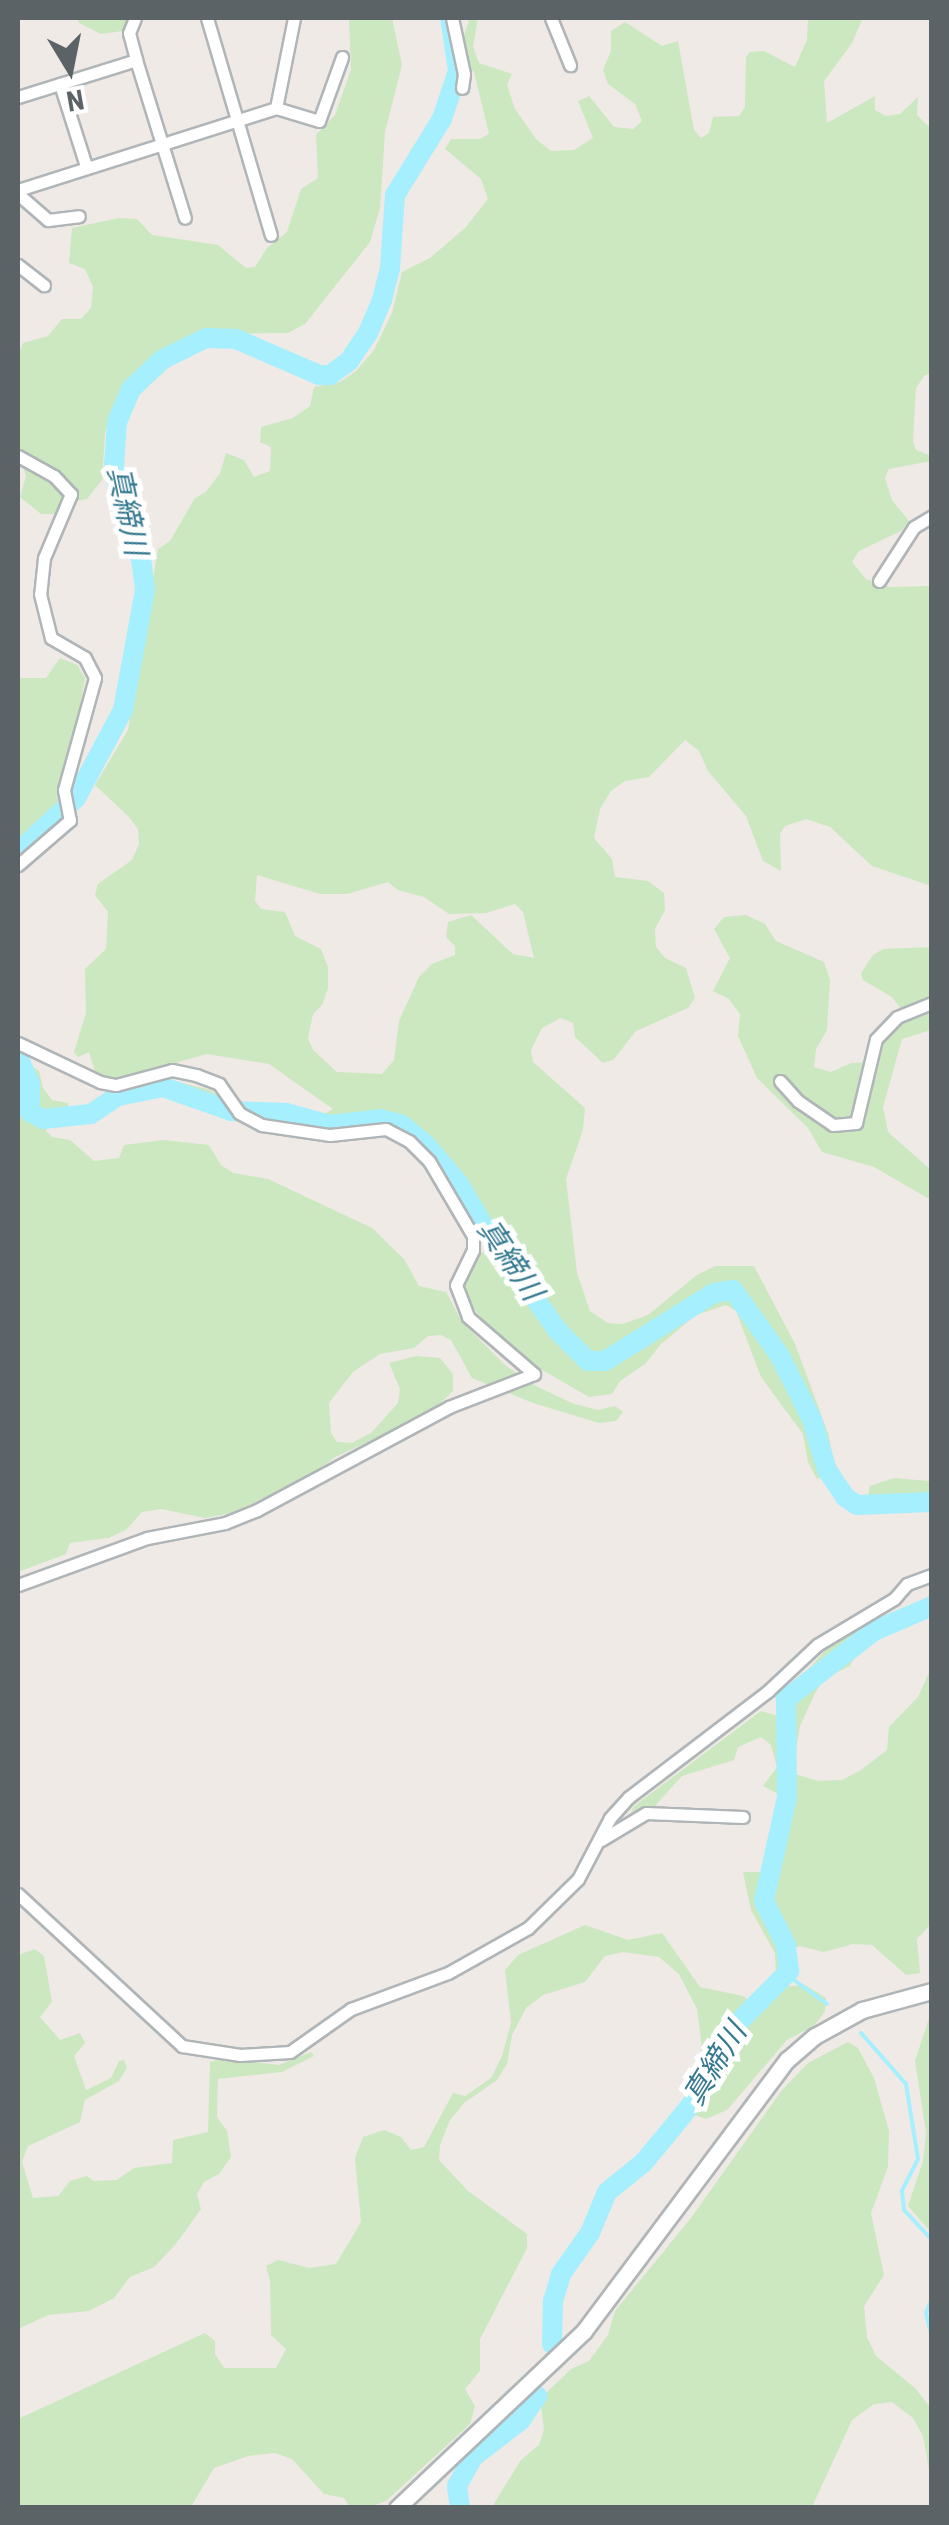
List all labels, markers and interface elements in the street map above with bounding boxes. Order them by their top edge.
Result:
north arrow [20,20,120,120]
text: N [64,82,87,118]
water label: 真締川 [100,463,154,559]
water label: 真締川 [470,1213,550,1307]
water label: 真締川 [676,2016,754,2112]

